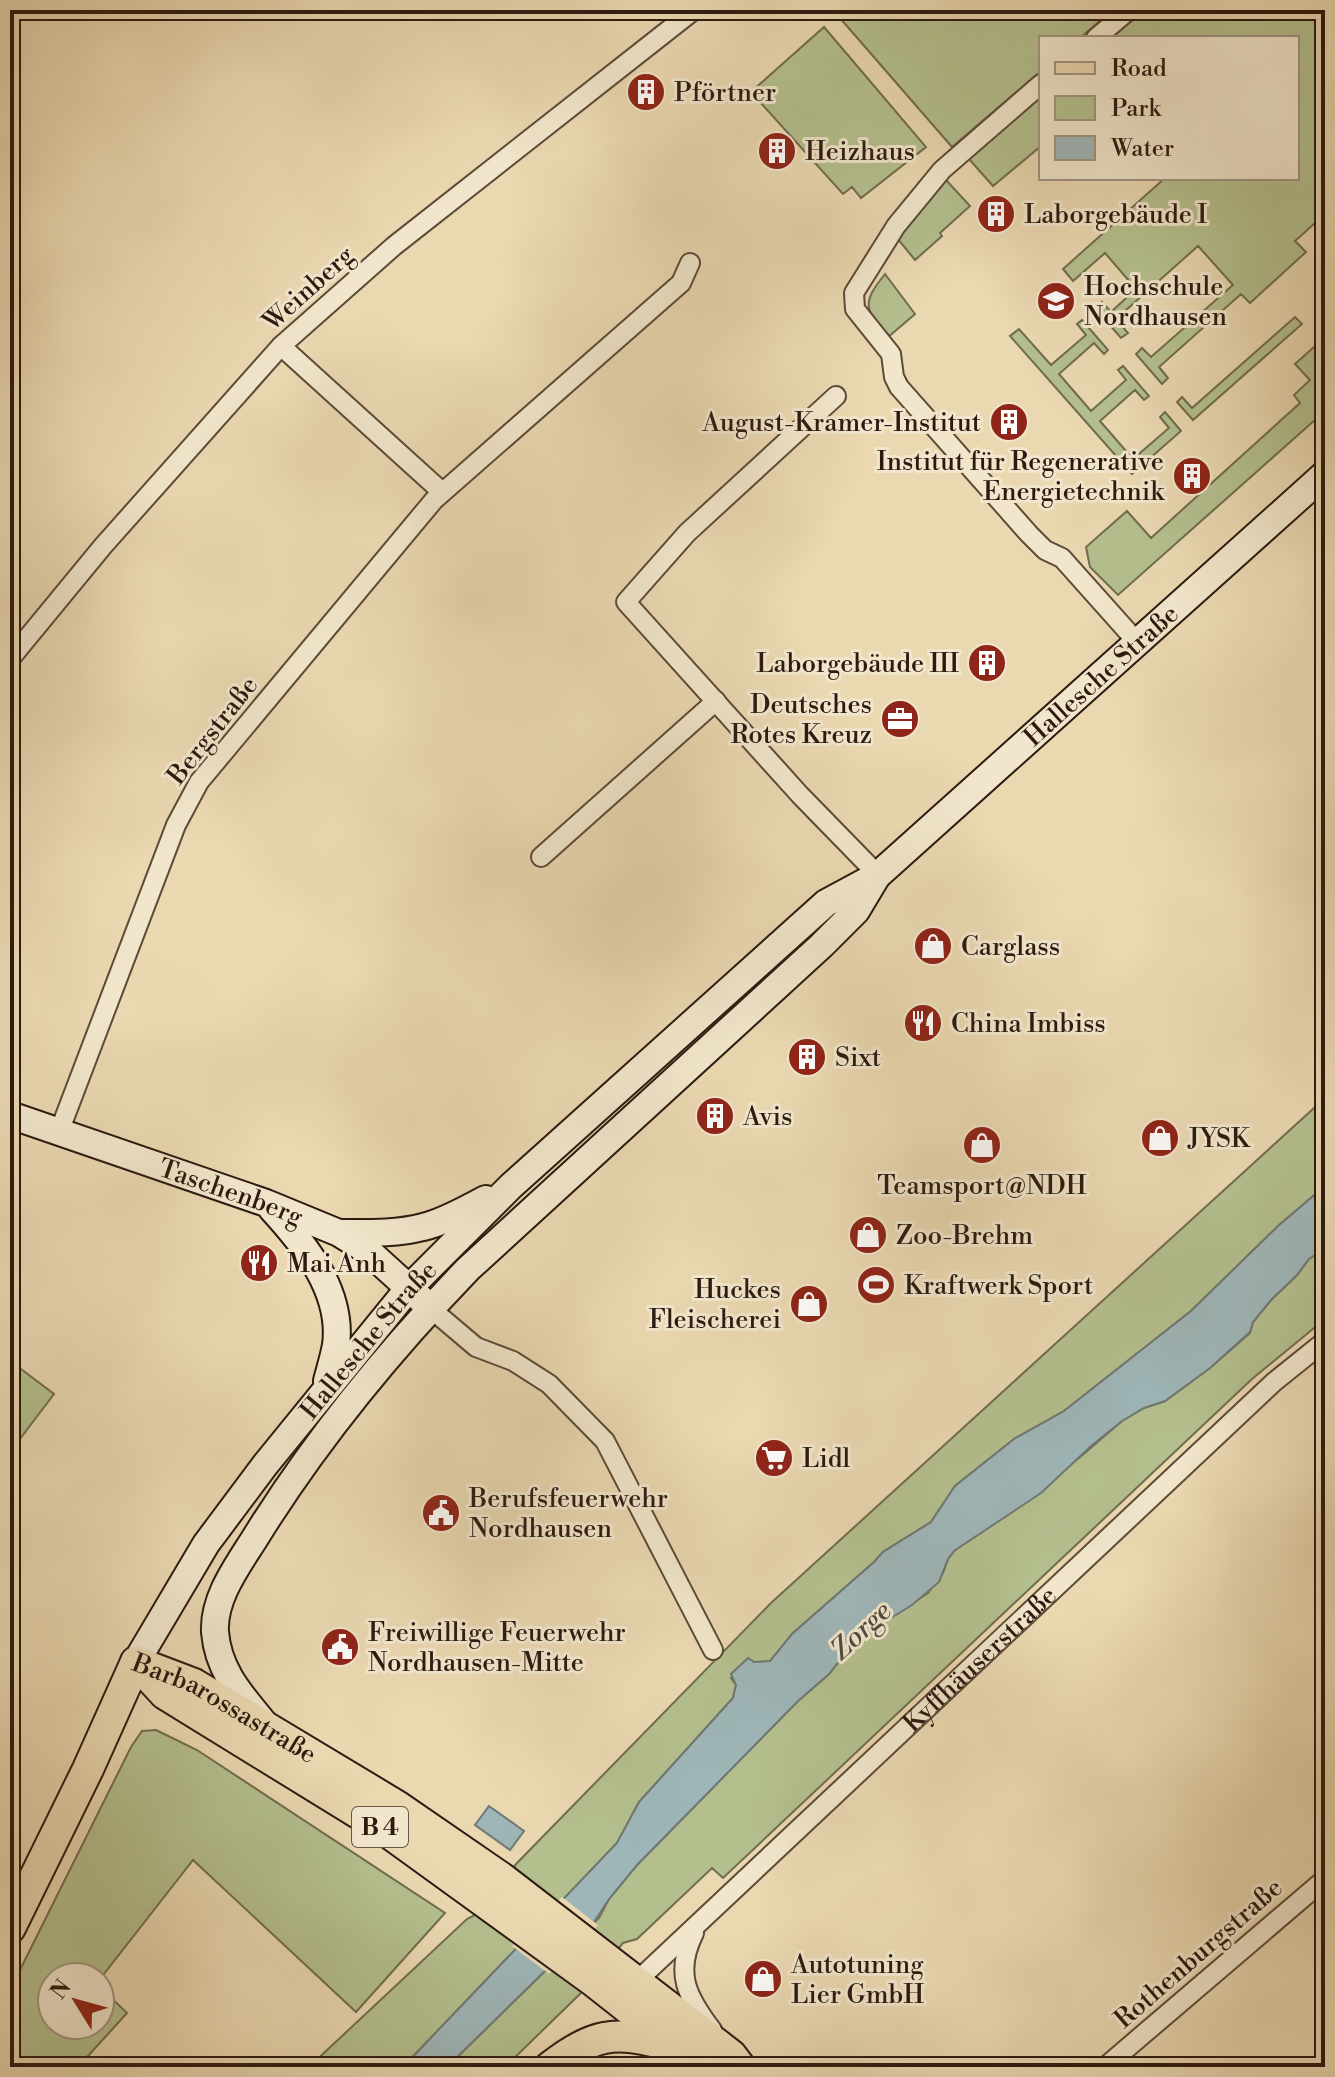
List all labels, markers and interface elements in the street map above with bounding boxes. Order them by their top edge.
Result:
legend [1039,36,1299,180]
text: Road [1111,54,1167,84]
building icon: Pförtner [625,71,667,113]
place label: Pförtner [674,77,776,109]
text: Park [1111,94,1162,124]
building icon: Heizhaus [756,130,798,172]
text: Water [1110,134,1174,164]
place label: Heizhaus [805,136,915,168]
building icon: Laborgebäude I [975,193,1017,235]
place label: Laborgebäude I [1024,199,1207,231]
street label: Weinberg [256,239,361,339]
place label: Hochschule Nordhausen [1084,271,1227,333]
school or university icon: Hochschule Nordhausen [1035,280,1077,322]
building icon: August-Kramer-Institut [988,401,1030,443]
place label: August-Kramer-Institut [701,407,981,439]
place label: Institut für Regenerative Energietechnik [877,446,1165,508]
building icon: Institut für Regenerative Energietechnik [1171,455,1213,497]
street label: Hallesche Straße [1017,598,1185,754]
building icon: Laborgebäude III [966,642,1008,684]
place label: Laborgebäude III [756,648,959,680]
street label: Bergstraße [160,670,265,792]
place label: Deutsches Rotes Kreuz [731,689,872,751]
office icon: Deutsches Rotes Kreuz [879,698,921,740]
shop icon: Carglass [912,925,954,967]
place label: Carglass [961,931,1060,963]
restaurant icon: China Imbiss [902,1002,944,1044]
place label: China Imbiss [951,1008,1106,1040]
building icon: Sixt [786,1036,828,1078]
place label: Sixt [835,1042,881,1074]
building icon: Avis [694,1095,736,1137]
place label: Avis [742,1101,793,1133]
shop icon: JYSK [1139,1117,1181,1159]
place label: JYSK [1187,1123,1252,1155]
shop icon: Teamsport@NDH [961,1124,1003,1166]
street label: Taschenberg [154,1152,308,1234]
place label: Teamsport@NDH [877,1170,1087,1202]
shop icon: Zoo-Brehm [847,1214,889,1256]
place label: Zoo-Brehm [896,1220,1033,1252]
restaurant icon: Mai Anh [238,1242,280,1284]
place label: Mai Anh [287,1248,386,1280]
street label: Hallesche Straße [294,1254,444,1426]
sports icon: Kraftwerk Sport [855,1264,897,1306]
place label: Kraftwerk Sport [904,1270,1093,1302]
place label: Huckes Fleischerei [649,1274,781,1336]
shop icon: Huckes Fleischerei [788,1283,830,1325]
supermarket icon: Lidl [753,1437,795,1479]
place label: Lidl [802,1443,851,1475]
place label: Berufsfeuerwehr Nordhausen [468,1483,668,1545]
public building icon: Berufsfeuerwehr Nordhausen [420,1492,462,1534]
street label: Kyffhäuserstraße [897,1580,1064,1740]
water label: Zorge [823,1594,899,1668]
place label: Freiwillige Feuerwehr Nordhausen-Mitte [368,1617,626,1679]
public building icon: Freiwillige Feuerwehr Nordhausen-Mitte [319,1626,361,1668]
street label: Barbarossastraße [127,1647,322,1771]
road number: B 4 [352,1807,408,1847]
street label: Rothenburgstraße [1108,1872,1289,2036]
place label: Autotuning Lier GmbH [790,1949,924,2011]
shop icon: Autotuning Lier GmbH [742,1958,784,2000]
north arrow [36,1961,116,2041]
text: N [45,1974,78,2005]

